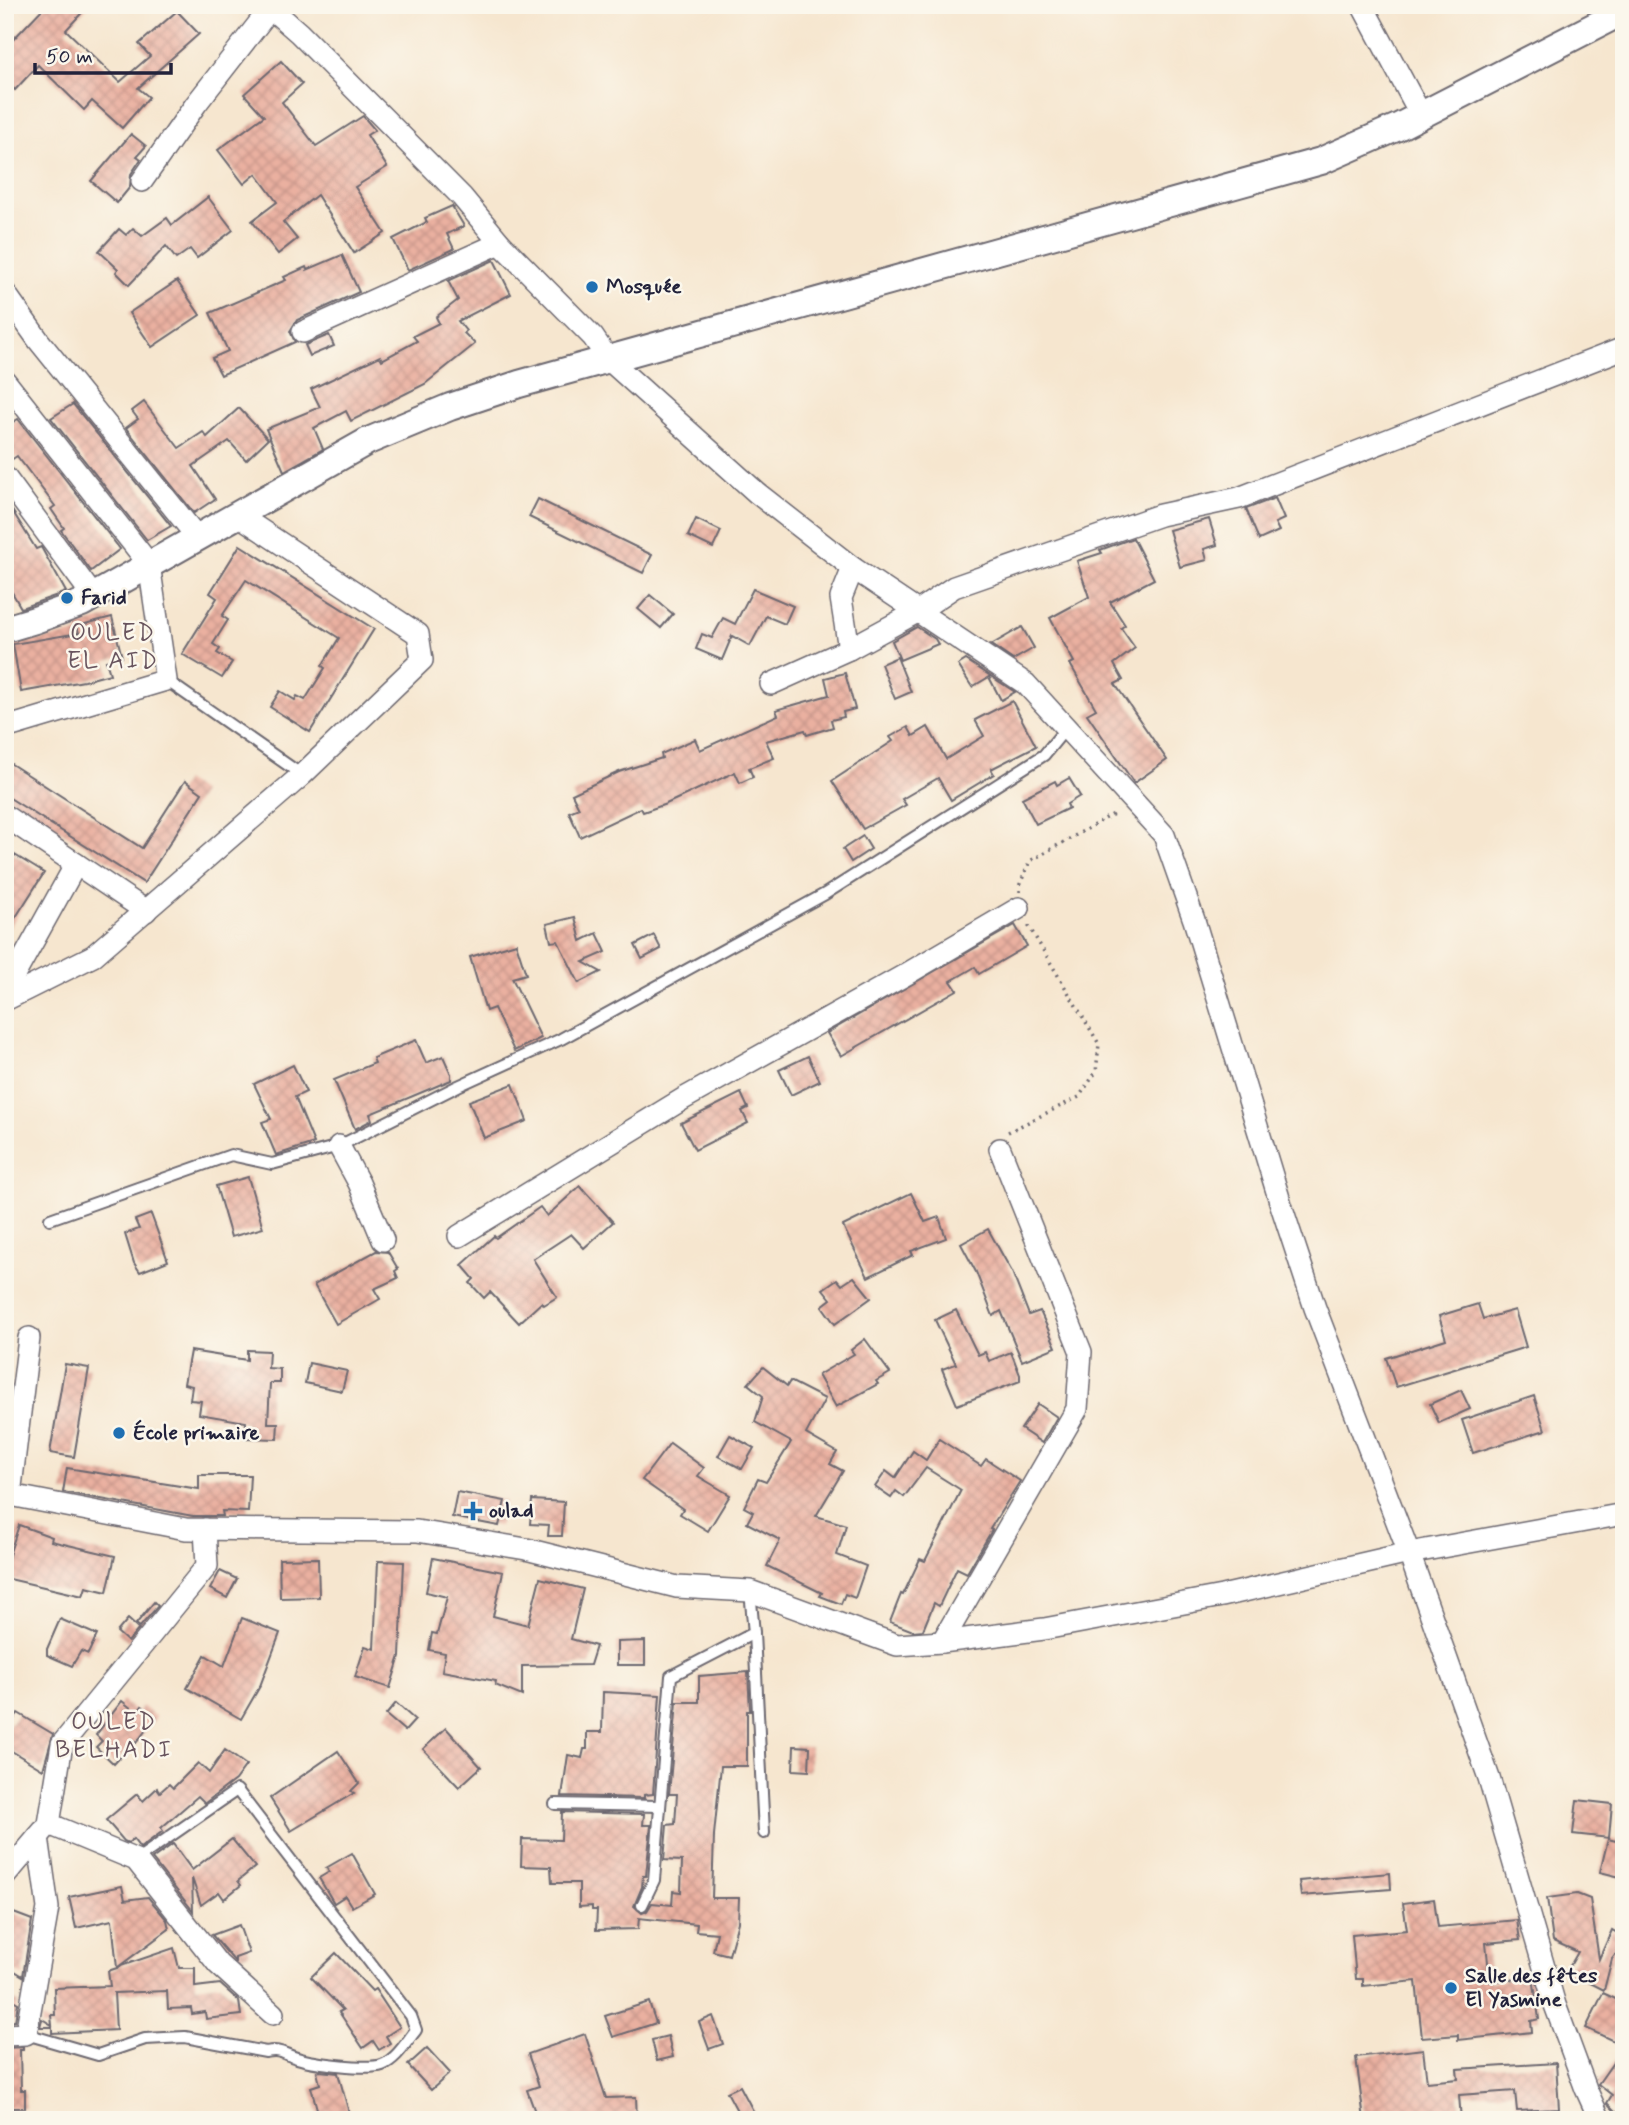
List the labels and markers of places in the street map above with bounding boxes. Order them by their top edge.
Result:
place label: Mosquée [606,273,682,301]
marker: Mosquée [584,279,600,295]
place label: Farid [81,584,127,612]
marker: Farid [59,590,75,606]
place label: École primaire [133,1419,260,1447]
marker: École primaire [111,1425,127,1441]
place label: oulad [489,1497,534,1525]
marker: oulad [463,1501,483,1521]
place label: Salle des fêtes El Yasmine [1465,1962,1598,2014]
marker: Salle des fêtes El Yasmine [1443,1980,1459,1996]

